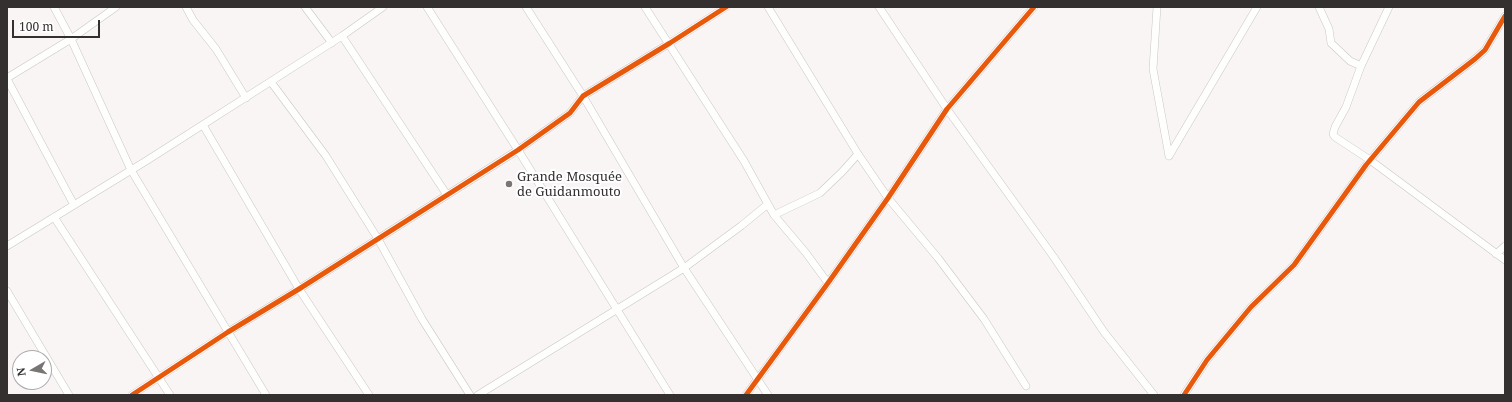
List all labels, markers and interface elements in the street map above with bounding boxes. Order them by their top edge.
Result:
scale bar [14,12,102,38]
text: 100 m [19,18,54,35]
place label: Grande Mosquée de Guidanmouto [517,169,622,200]
marker: Grande Mosquée de Guidanmouto [504,179,514,189]
north arrow [12,350,52,390]
text: N [13,366,29,377]

